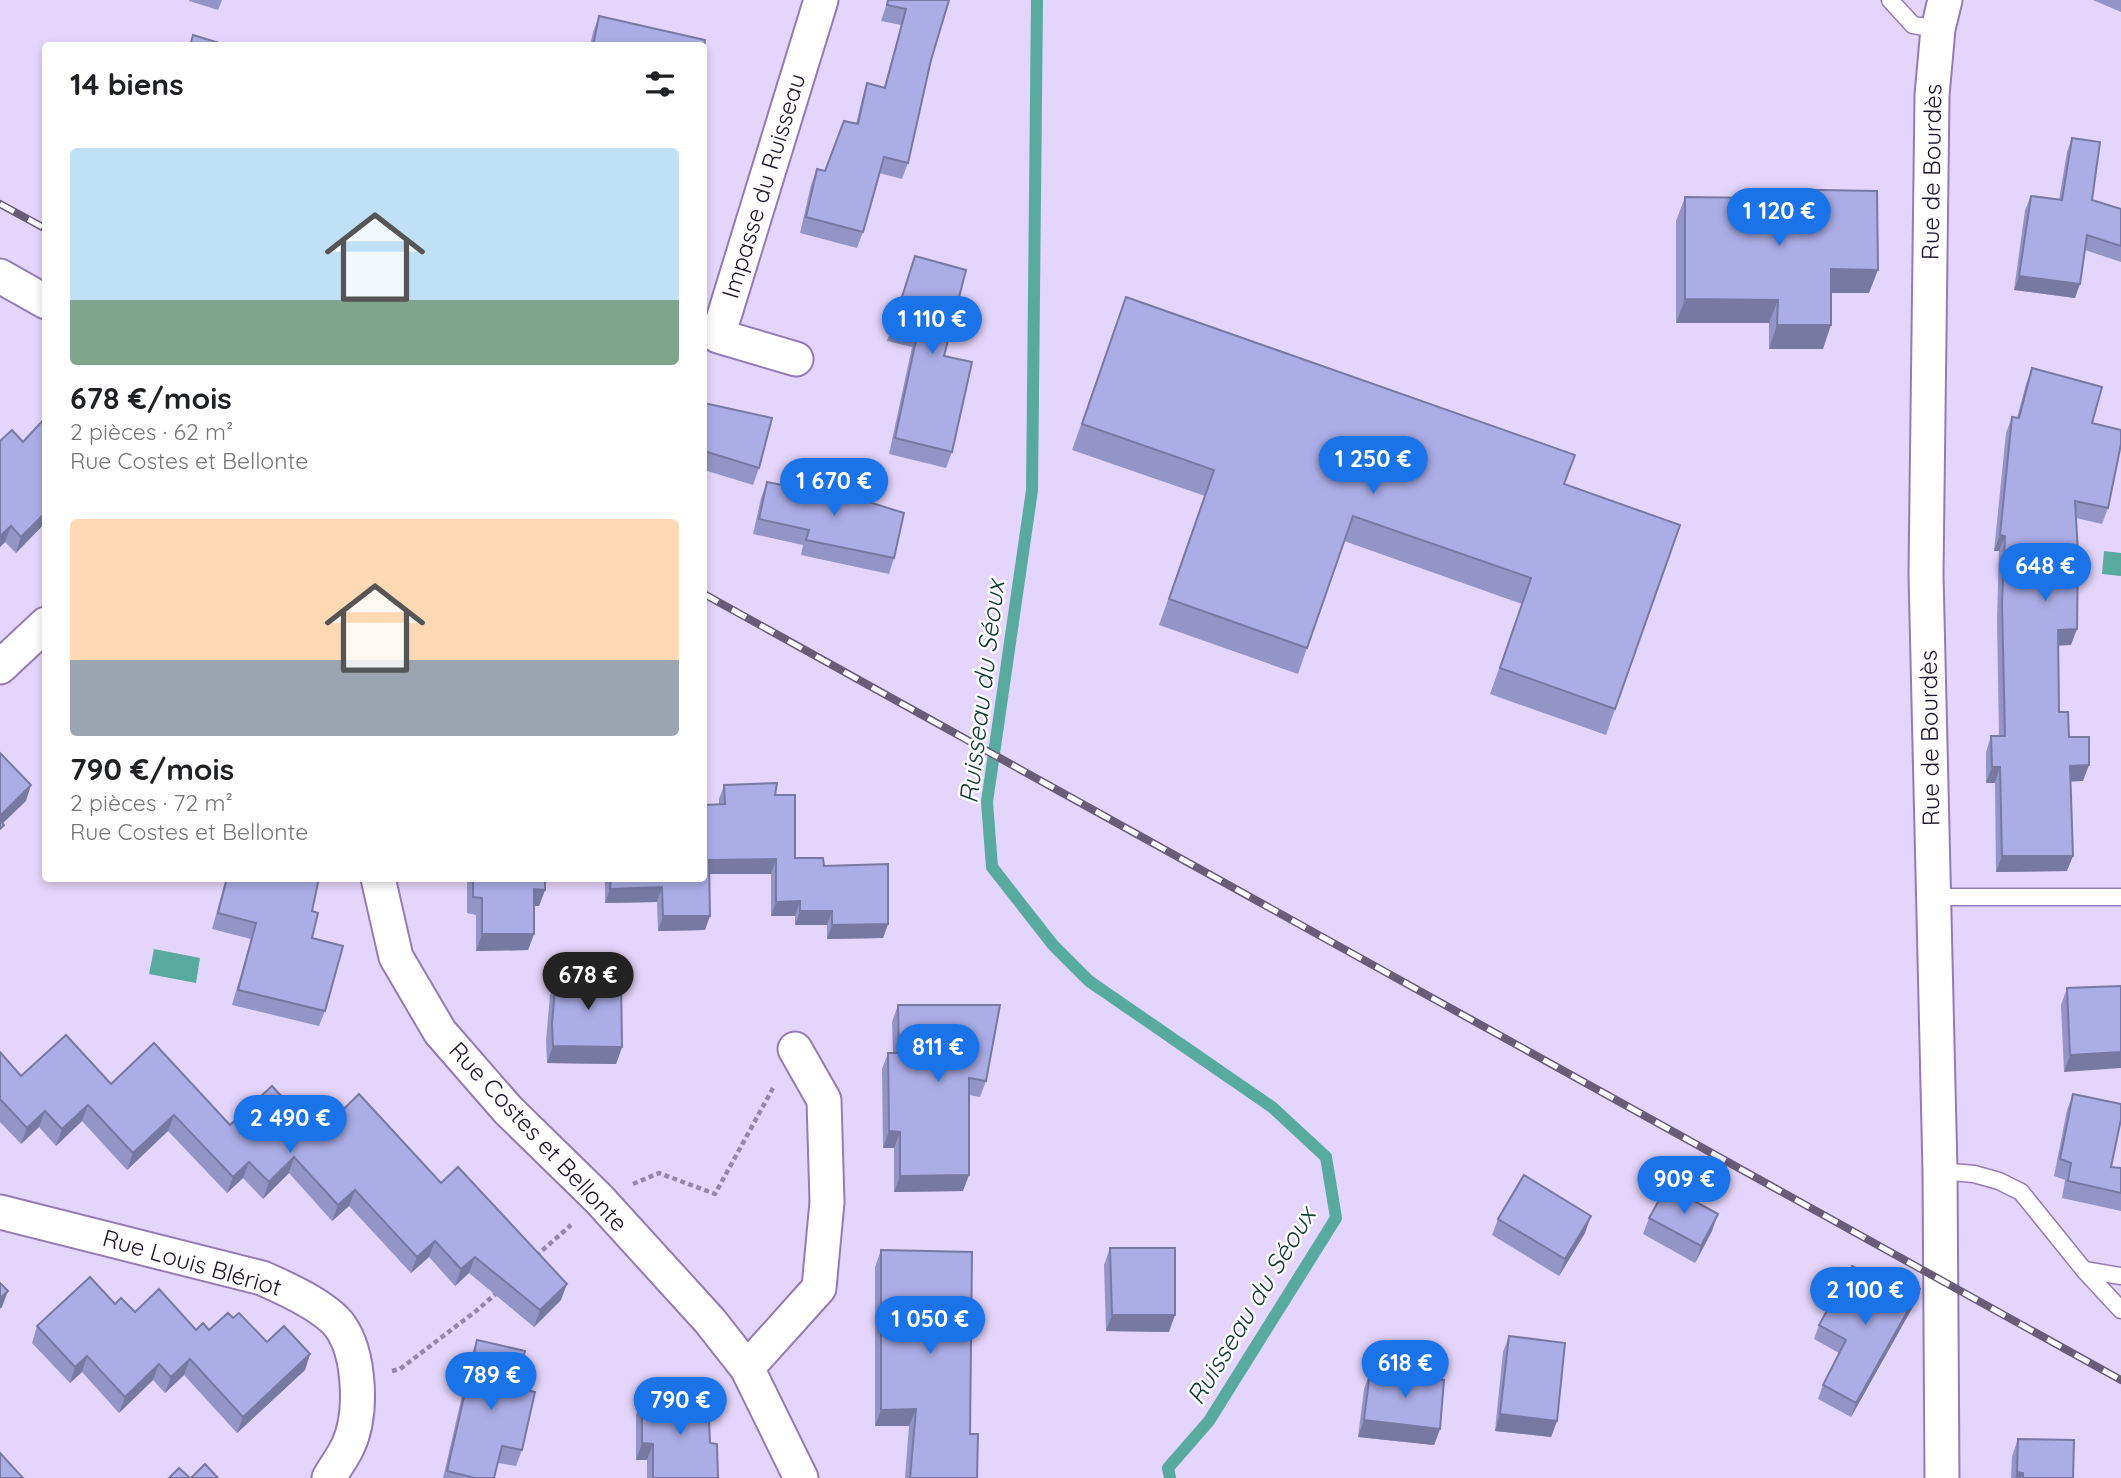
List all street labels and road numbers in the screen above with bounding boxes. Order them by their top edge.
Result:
street label: Impasse du Ruisseau [715,70,812,302]
street label: Rue de Bourdès [1914,84,1948,260]
street label: Rue de Bourdès [1912,650,1946,826]
street label: Rue Costes et Bellonte [443,1035,634,1237]
street label: Rue Louis Blériot [99,1222,285,1302]

